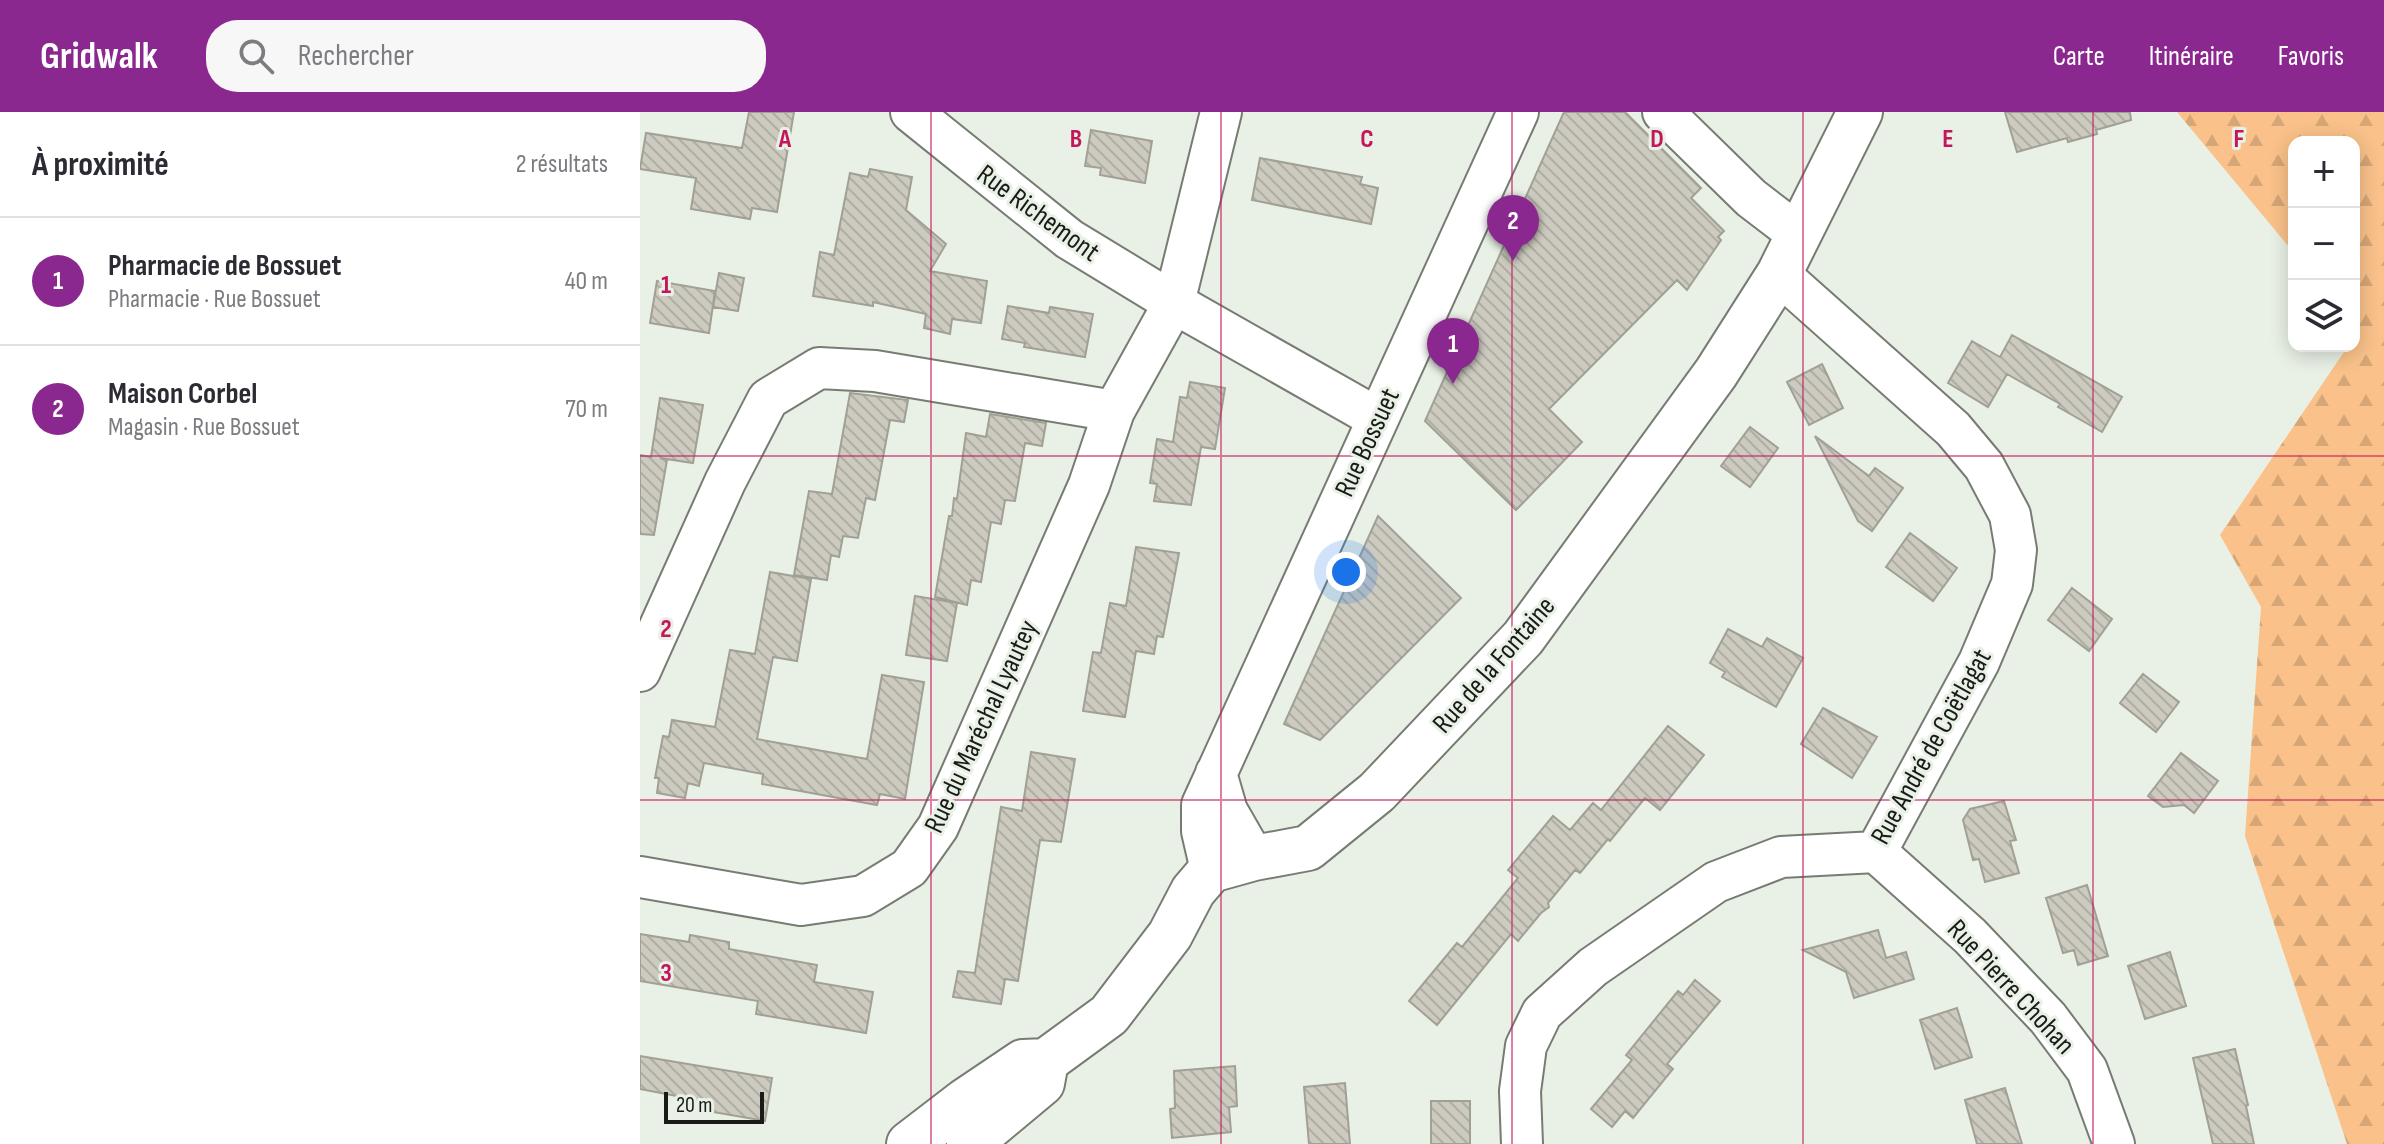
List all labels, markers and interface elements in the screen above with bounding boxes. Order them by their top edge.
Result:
search box [206,20,766,92]
text: Gridwalk [40,34,158,79]
icon: search [234,34,278,78]
text: Rechercher [298,38,414,74]
text: Carte [2053,40,2105,73]
text: Itinéraire [2149,40,2234,73]
text: Favoris [2278,40,2344,73]
text: A [778,124,792,155]
text: B [1070,124,1082,155]
text: C [1360,124,1374,155]
text: D [1650,124,1664,155]
text: E [1942,124,1954,155]
text: F [2234,124,2245,155]
map controls [2288,136,2360,352]
button: + [2288,136,2360,208]
text: À proximité [32,144,169,185]
text: 2 résultats [516,149,608,180]
street label: Rue Richemont [970,158,1106,269]
pin: 2 [1487,195,1539,261]
button: − [2288,208,2360,280]
text: Pharmacie de Bossuet [108,248,341,284]
text: 1 [53,266,63,297]
text: 40 m [565,266,608,297]
text: 1 [661,270,671,301]
button: layers [2288,280,2360,352]
text: Pharmacie · Rue Bossuet [108,284,321,315]
pin: 1 [1427,318,1479,384]
text: Maison Corbel [108,376,257,412]
street label: Rue Bossuet [1328,383,1407,502]
text: 2 [52,394,64,425]
text: 70 m [565,394,608,425]
text: Magasin · Rue Bossuet [108,412,300,443]
your location [1326,552,1366,592]
street label: Rue de la Fontaine [1426,590,1562,740]
text: 2 [660,614,672,645]
street label: Rue du Maréchal Lyautey [918,615,1045,838]
street label: Rue André de Coëtlagat [1864,643,1999,850]
street label: Rue Pierre Chohan [1940,913,2082,1061]
text: 3 [660,958,672,989]
scale bar [664,1088,764,1124]
text: 20 m [676,1092,713,1119]

